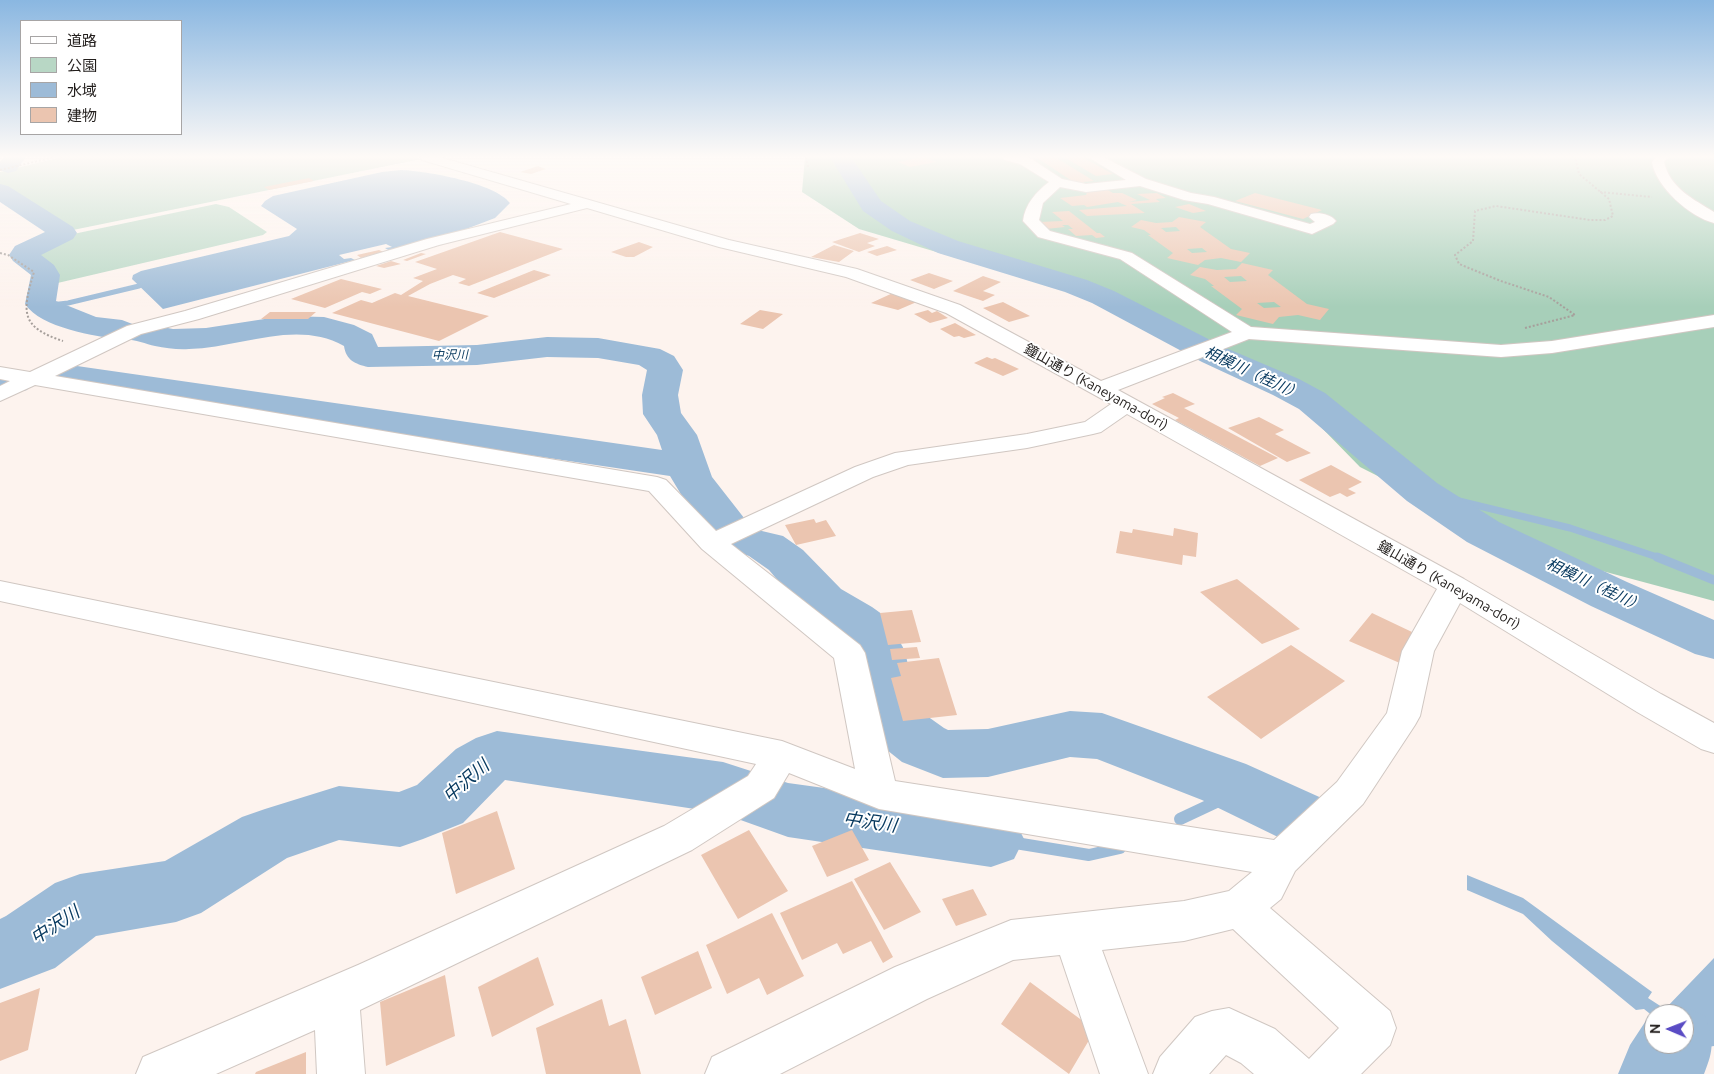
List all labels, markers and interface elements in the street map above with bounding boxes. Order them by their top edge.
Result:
legend [20,20,182,135]
text: 道路 [67,32,97,49]
text: 公園 [67,57,97,74]
text: 水域 [67,82,97,99]
text: 建物 [67,107,97,124]
street label: 鐘山通り (Kaneyama-dori) [1021,340,1171,434]
water label: 相模川（桂川） [1202,343,1304,403]
water label: 中沢川 [432,347,468,363]
street label: 鐘山通り (Kaneyama-dori) [1375,537,1523,633]
water label: 相模川（桂川） [1544,555,1646,615]
water label: 中沢川 [439,755,493,807]
water label: 中沢川 [842,808,898,836]
water label: 中沢川 [26,901,84,949]
north arrow [1644,1004,1694,1054]
text: N [1647,1023,1663,1034]

